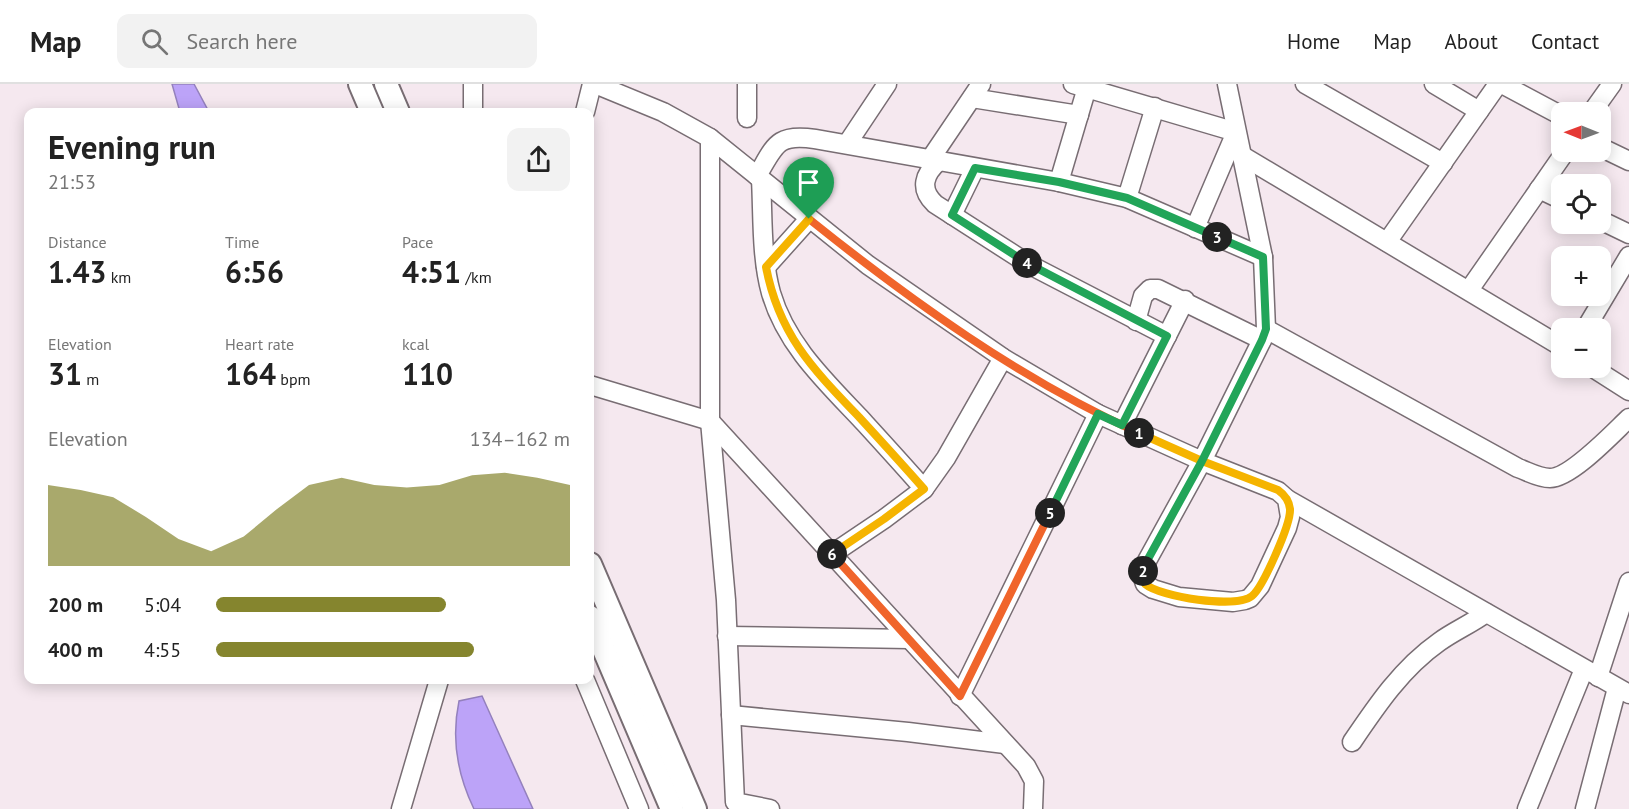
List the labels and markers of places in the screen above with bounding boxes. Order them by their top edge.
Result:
pin [783,157,834,219]
pin: 3 [1202,222,1232,252]
pin: 4 [1012,248,1042,278]
pin: 1 [1124,418,1154,448]
pin: 5 [1035,498,1065,528]
pin: 6 [817,539,847,569]
pin: 2 [1128,556,1158,586]

